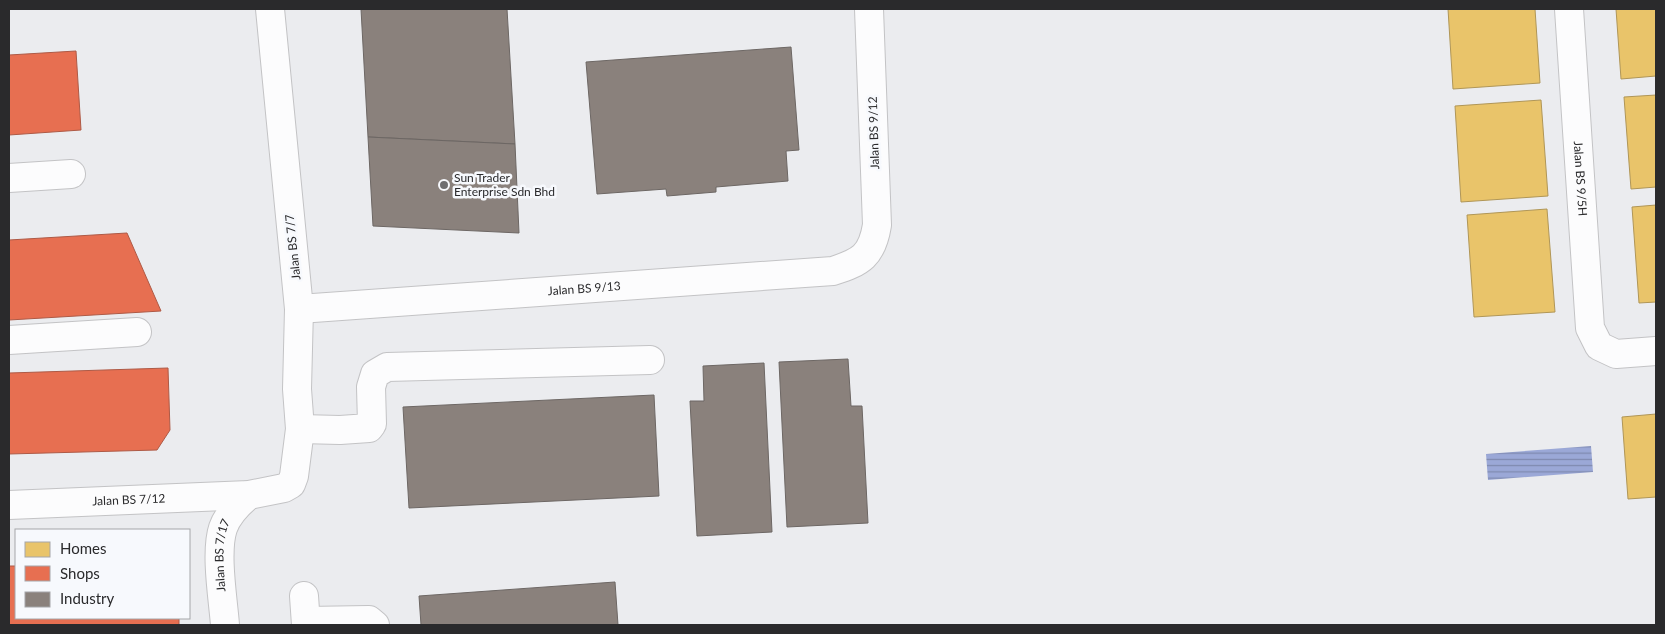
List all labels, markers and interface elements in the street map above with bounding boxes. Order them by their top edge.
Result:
street label: Jalan BS 9/12 [865,96,882,170]
street label: Jalan BS 9/5H [1571,141,1591,217]
place label: Sun Trader Enterprise Sdn Bhd [454,170,555,199]
marker: Sun Trader Enterprise Sdn Bhd [438,179,450,191]
street label: Jalan BS 7/7 [282,213,303,281]
street label: Jalan BS 9/13 [547,278,621,298]
street label: Jalan BS 7/12 [92,490,166,509]
street label: Jalan BS 7/17 [211,516,233,593]
legend [15,529,190,619]
text: Homes [60,539,106,557]
text: Shops [60,564,100,582]
text: Industry [60,589,115,607]

